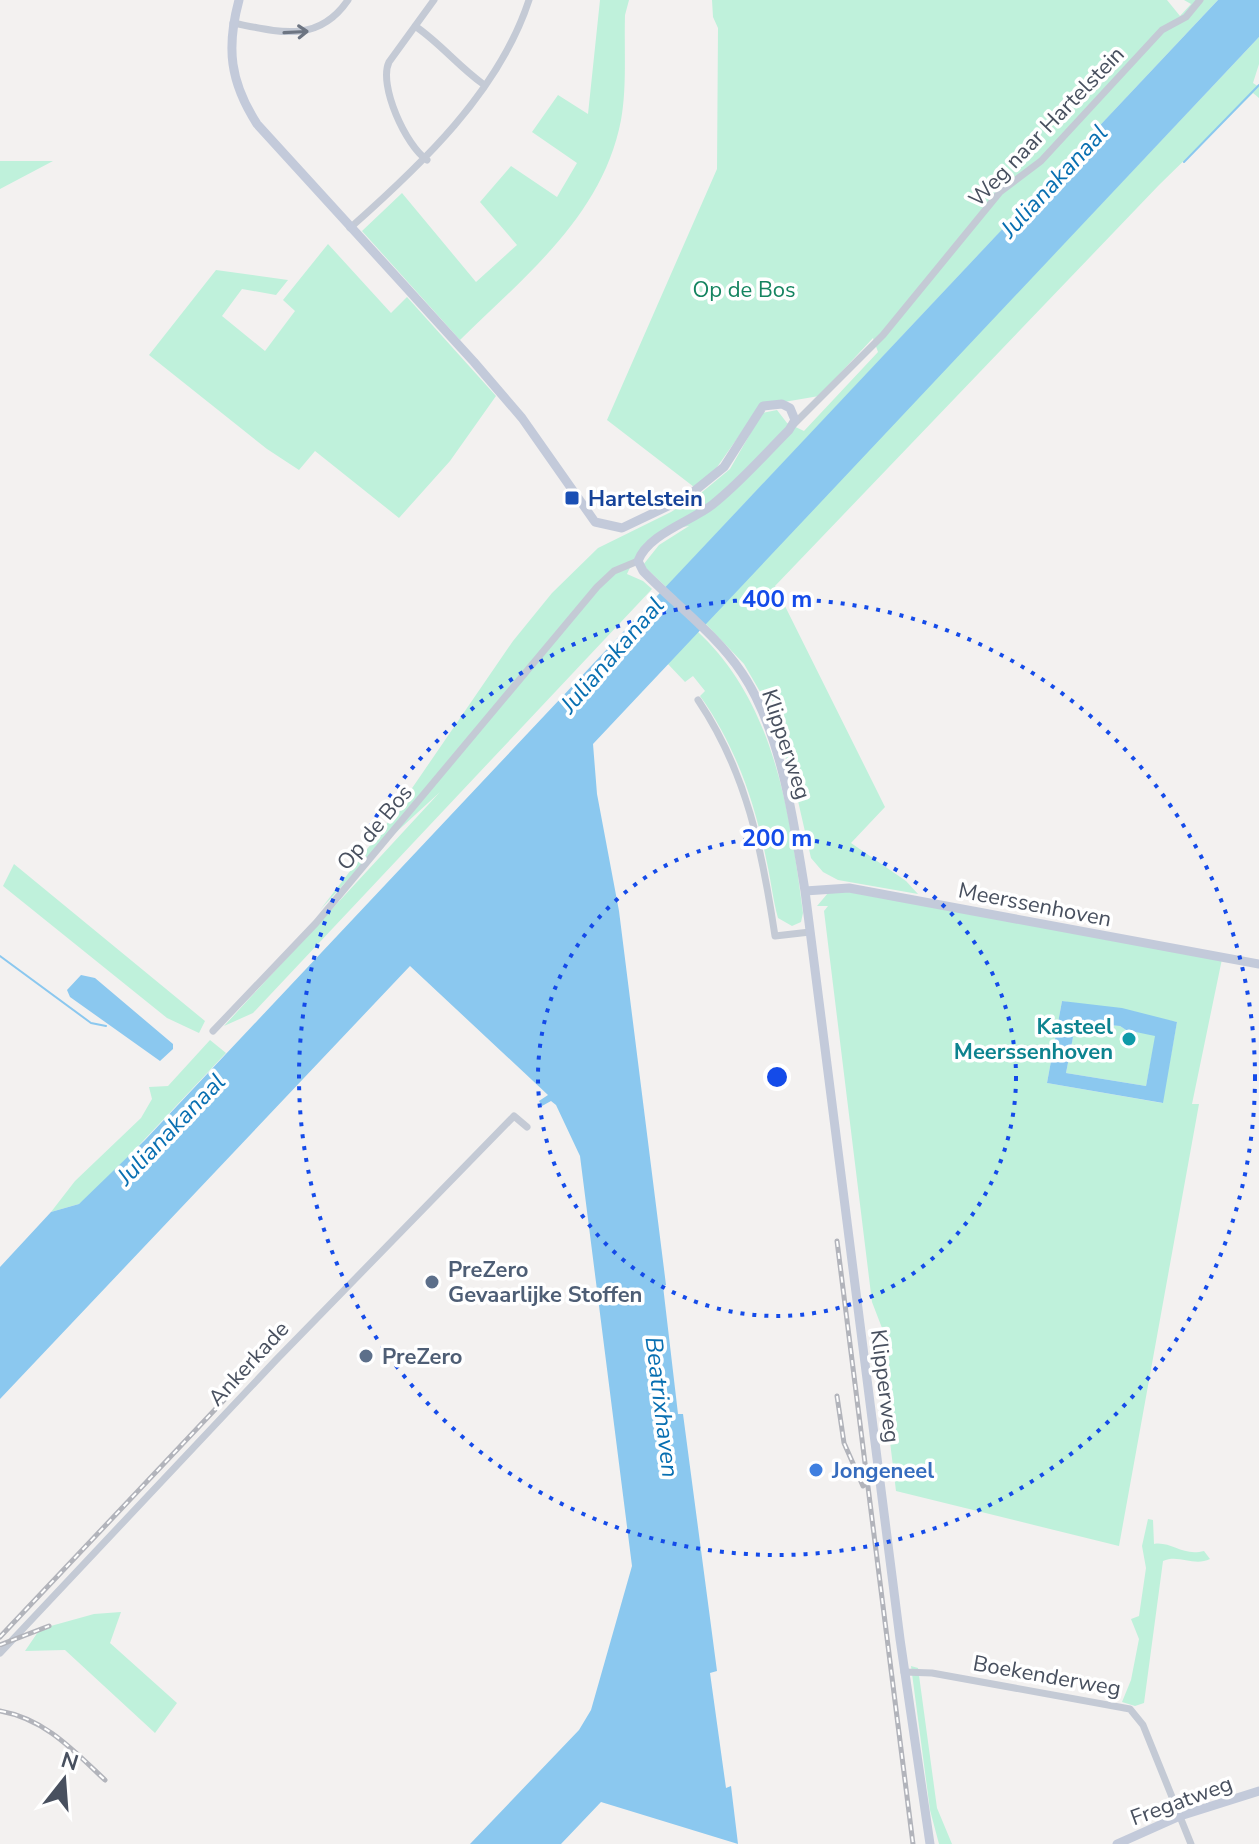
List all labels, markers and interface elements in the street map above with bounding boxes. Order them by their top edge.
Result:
one-way arrow [283,24,309,39]
street label: Weg naar Hartelstein [962,40,1131,214]
water label: Julianakanaal [993,118,1115,245]
park label: Op de Bos [692,275,796,305]
place label: Hartelstein [588,484,703,514]
marker: Hartelstein [563,489,581,507]
text: 400 m [742,583,812,615]
water label: Julianakanaal [552,590,671,721]
street label: Klipperweg [754,685,818,803]
street label: Op de Bos [330,778,419,877]
text: 200 m [742,822,812,854]
street label: Meerssenhoven [956,875,1114,935]
place label: Kasteel Meerssenhoven [954,1012,1113,1067]
marker: Kasteel Meerssenhoven [1120,1030,1138,1048]
centre of rings [763,1063,791,1091]
water label: Julianakanaal [109,1066,232,1193]
place label: PreZero Gevaarlijke Stoffen [448,1255,642,1310]
marker: PreZero Gevaarlijke Stoffen [423,1273,441,1291]
street label: Ankerkade [202,1315,296,1413]
street label: Klipperweg [863,1328,907,1445]
water label: Beatrixhaven [637,1335,687,1479]
place label: PreZero [382,1342,463,1372]
marker: PreZero [357,1347,375,1365]
place label: Jongeneel [831,1456,934,1486]
marker: Jongeneel [807,1461,825,1479]
street label: Boekenderweg [970,1648,1123,1704]
north arrow [24,1740,104,1820]
text: N [57,1745,82,1779]
street label: Fregatweg [1126,1769,1237,1833]

